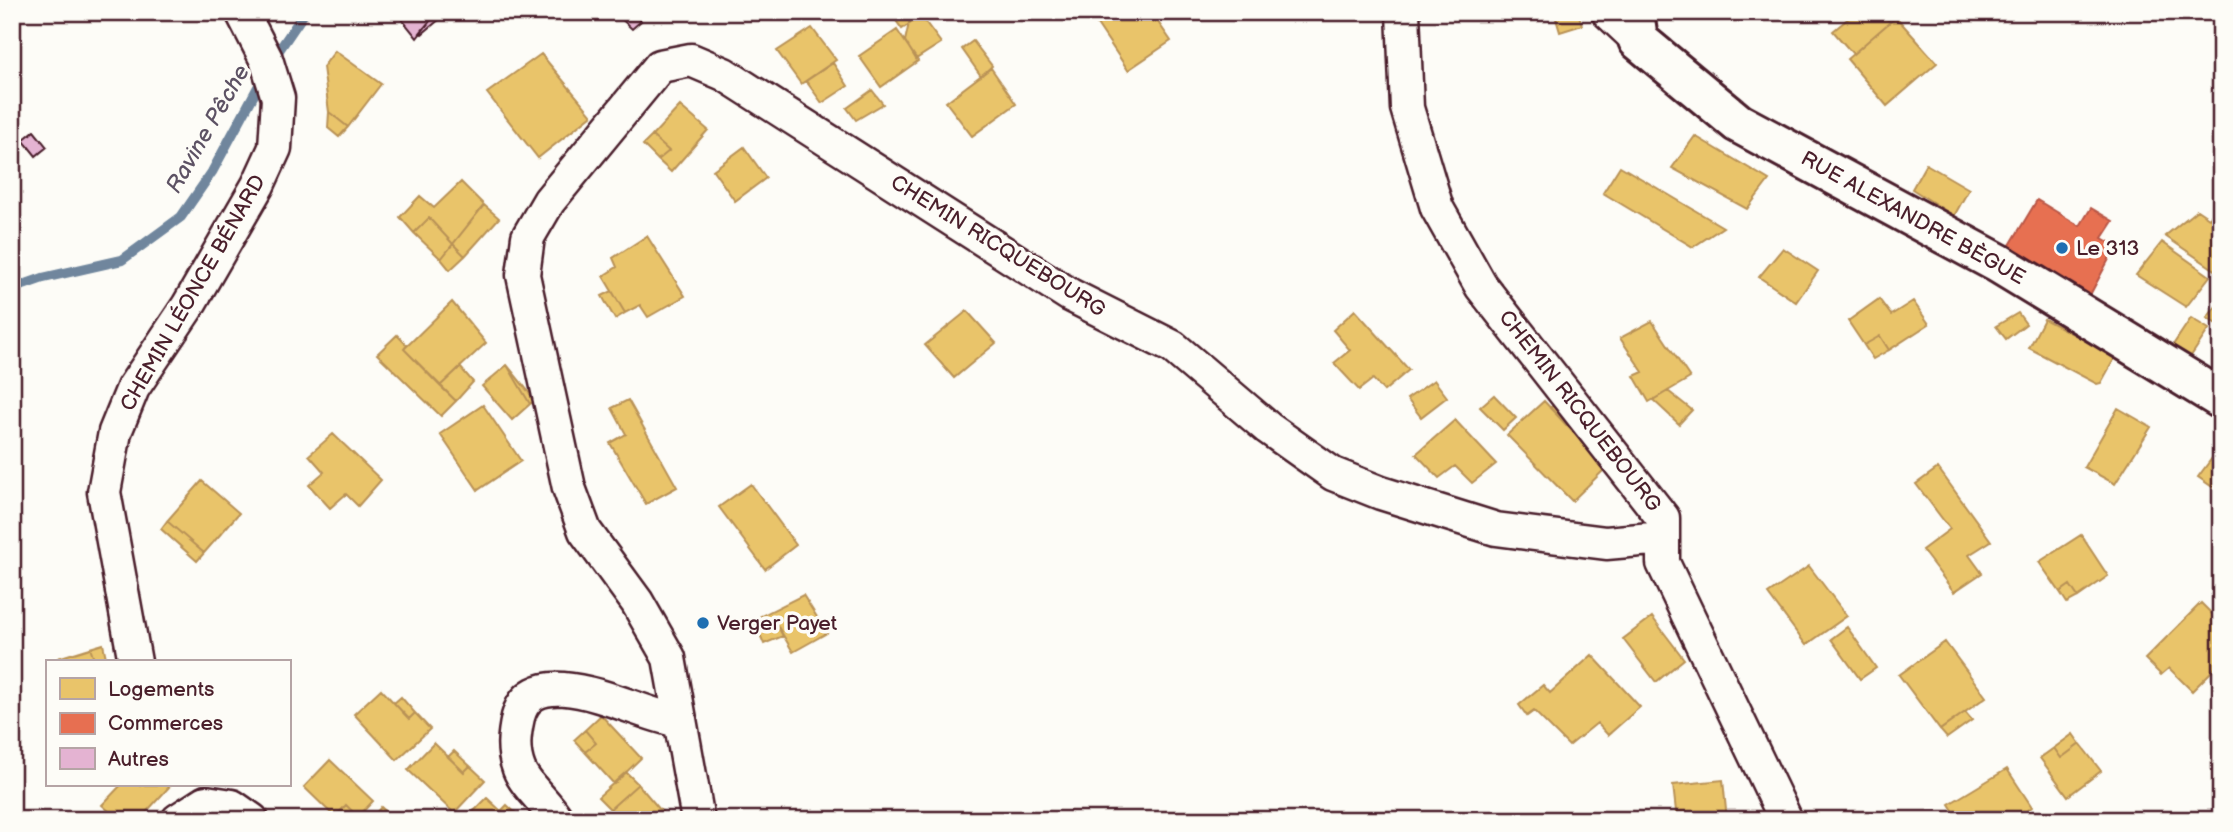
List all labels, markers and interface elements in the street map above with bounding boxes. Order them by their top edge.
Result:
water label: Ravine Pêche [160,60,256,198]
street label: RUE ALEXANDRE BÈGUE [1797,146,2029,290]
street label: CHEMIN RICQUEBOURG [886,170,1110,323]
street label: CHEMIN LÉONCE BÉNARD [115,171,271,415]
place label: Le 313 [2076,236,2140,261]
marker: Le 313 [2054,240,2070,256]
street label: CHEMIN RICQUEBOURG [1494,305,1667,517]
place label: Verger Payet [717,611,838,636]
marker: Verger Payet [695,615,711,631]
legend [46,660,290,786]
text: Logements [108,677,214,702]
text: Commerces [108,711,223,736]
text: Autres [108,747,169,772]

